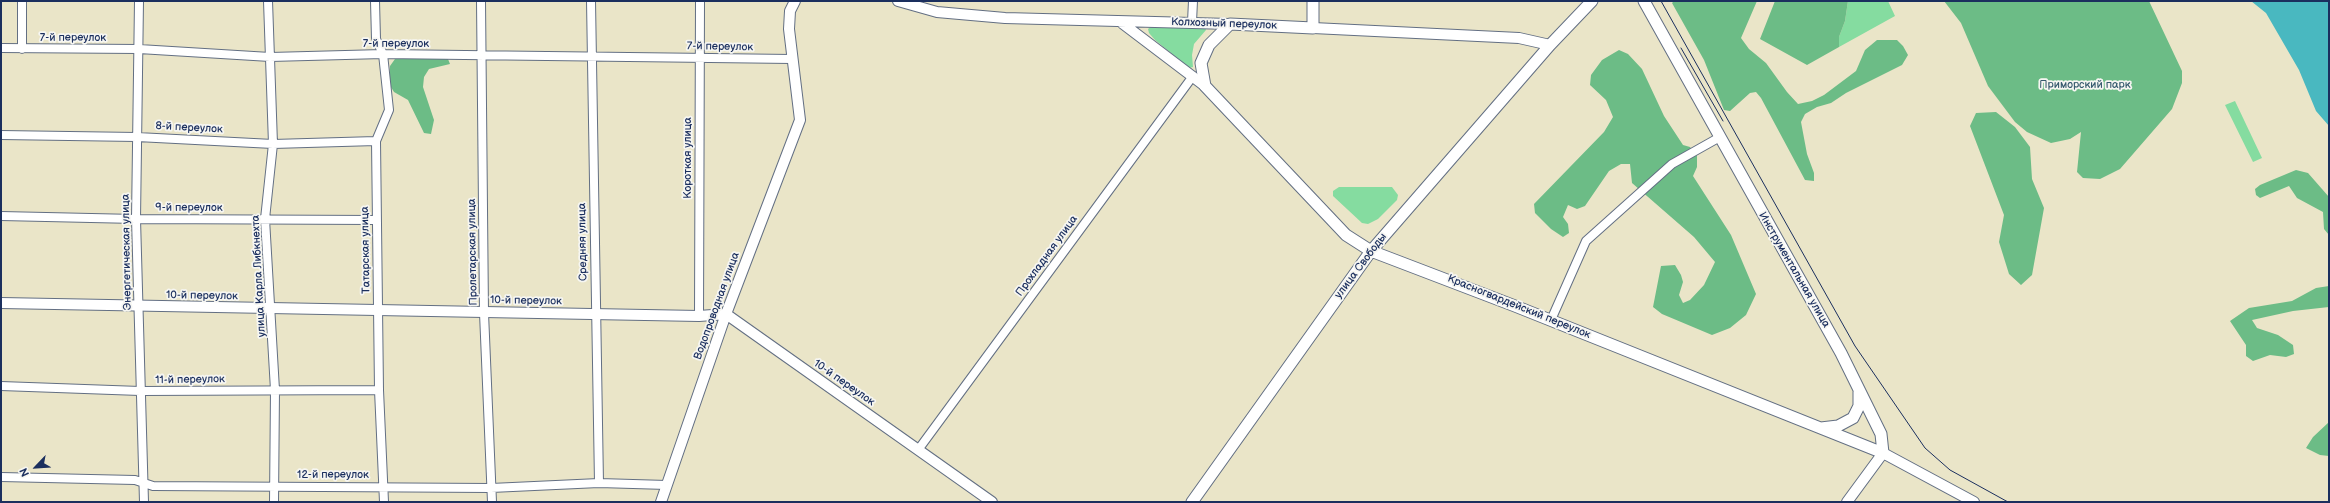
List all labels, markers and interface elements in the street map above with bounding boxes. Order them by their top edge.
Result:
street label: Колхозный переулок [1171,16,1277,32]
street label: 7-й переулок [40,31,106,45]
street label: 7-й переулок [363,37,429,51]
street label: 7-й переулок [687,40,753,54]
park label: Приморский парк [2039,78,2131,92]
street label: Короткая улица [681,117,695,199]
street label: 8-й переулок [155,120,223,136]
street label: Энергетическая улица [119,194,135,310]
street label: Пролетарская улица [465,198,481,306]
street label: 9-й переулок [155,201,223,215]
street label: Средняя улица [576,203,590,281]
street label: Татарская улица [359,206,373,294]
street label: Инструментальная улица [1756,210,1832,330]
street label: Прохладная улица [1013,213,1081,299]
street label: улица Карла Либкнехта [249,214,269,338]
street label: улица Свободы [1332,231,1390,301]
street label: Водопроводная улица [691,251,743,361]
street label: Красногвардейский переулок [1446,272,1592,342]
street label: 10-й переулок [166,289,238,303]
street label: 10-й переулок [490,294,562,308]
street label: 10-й переулок [811,357,877,409]
street label: 11-й переулок [155,373,225,387]
north arrow [16,447,56,487]
text: N [17,466,32,479]
street label: 12-й переулок [297,468,369,482]

